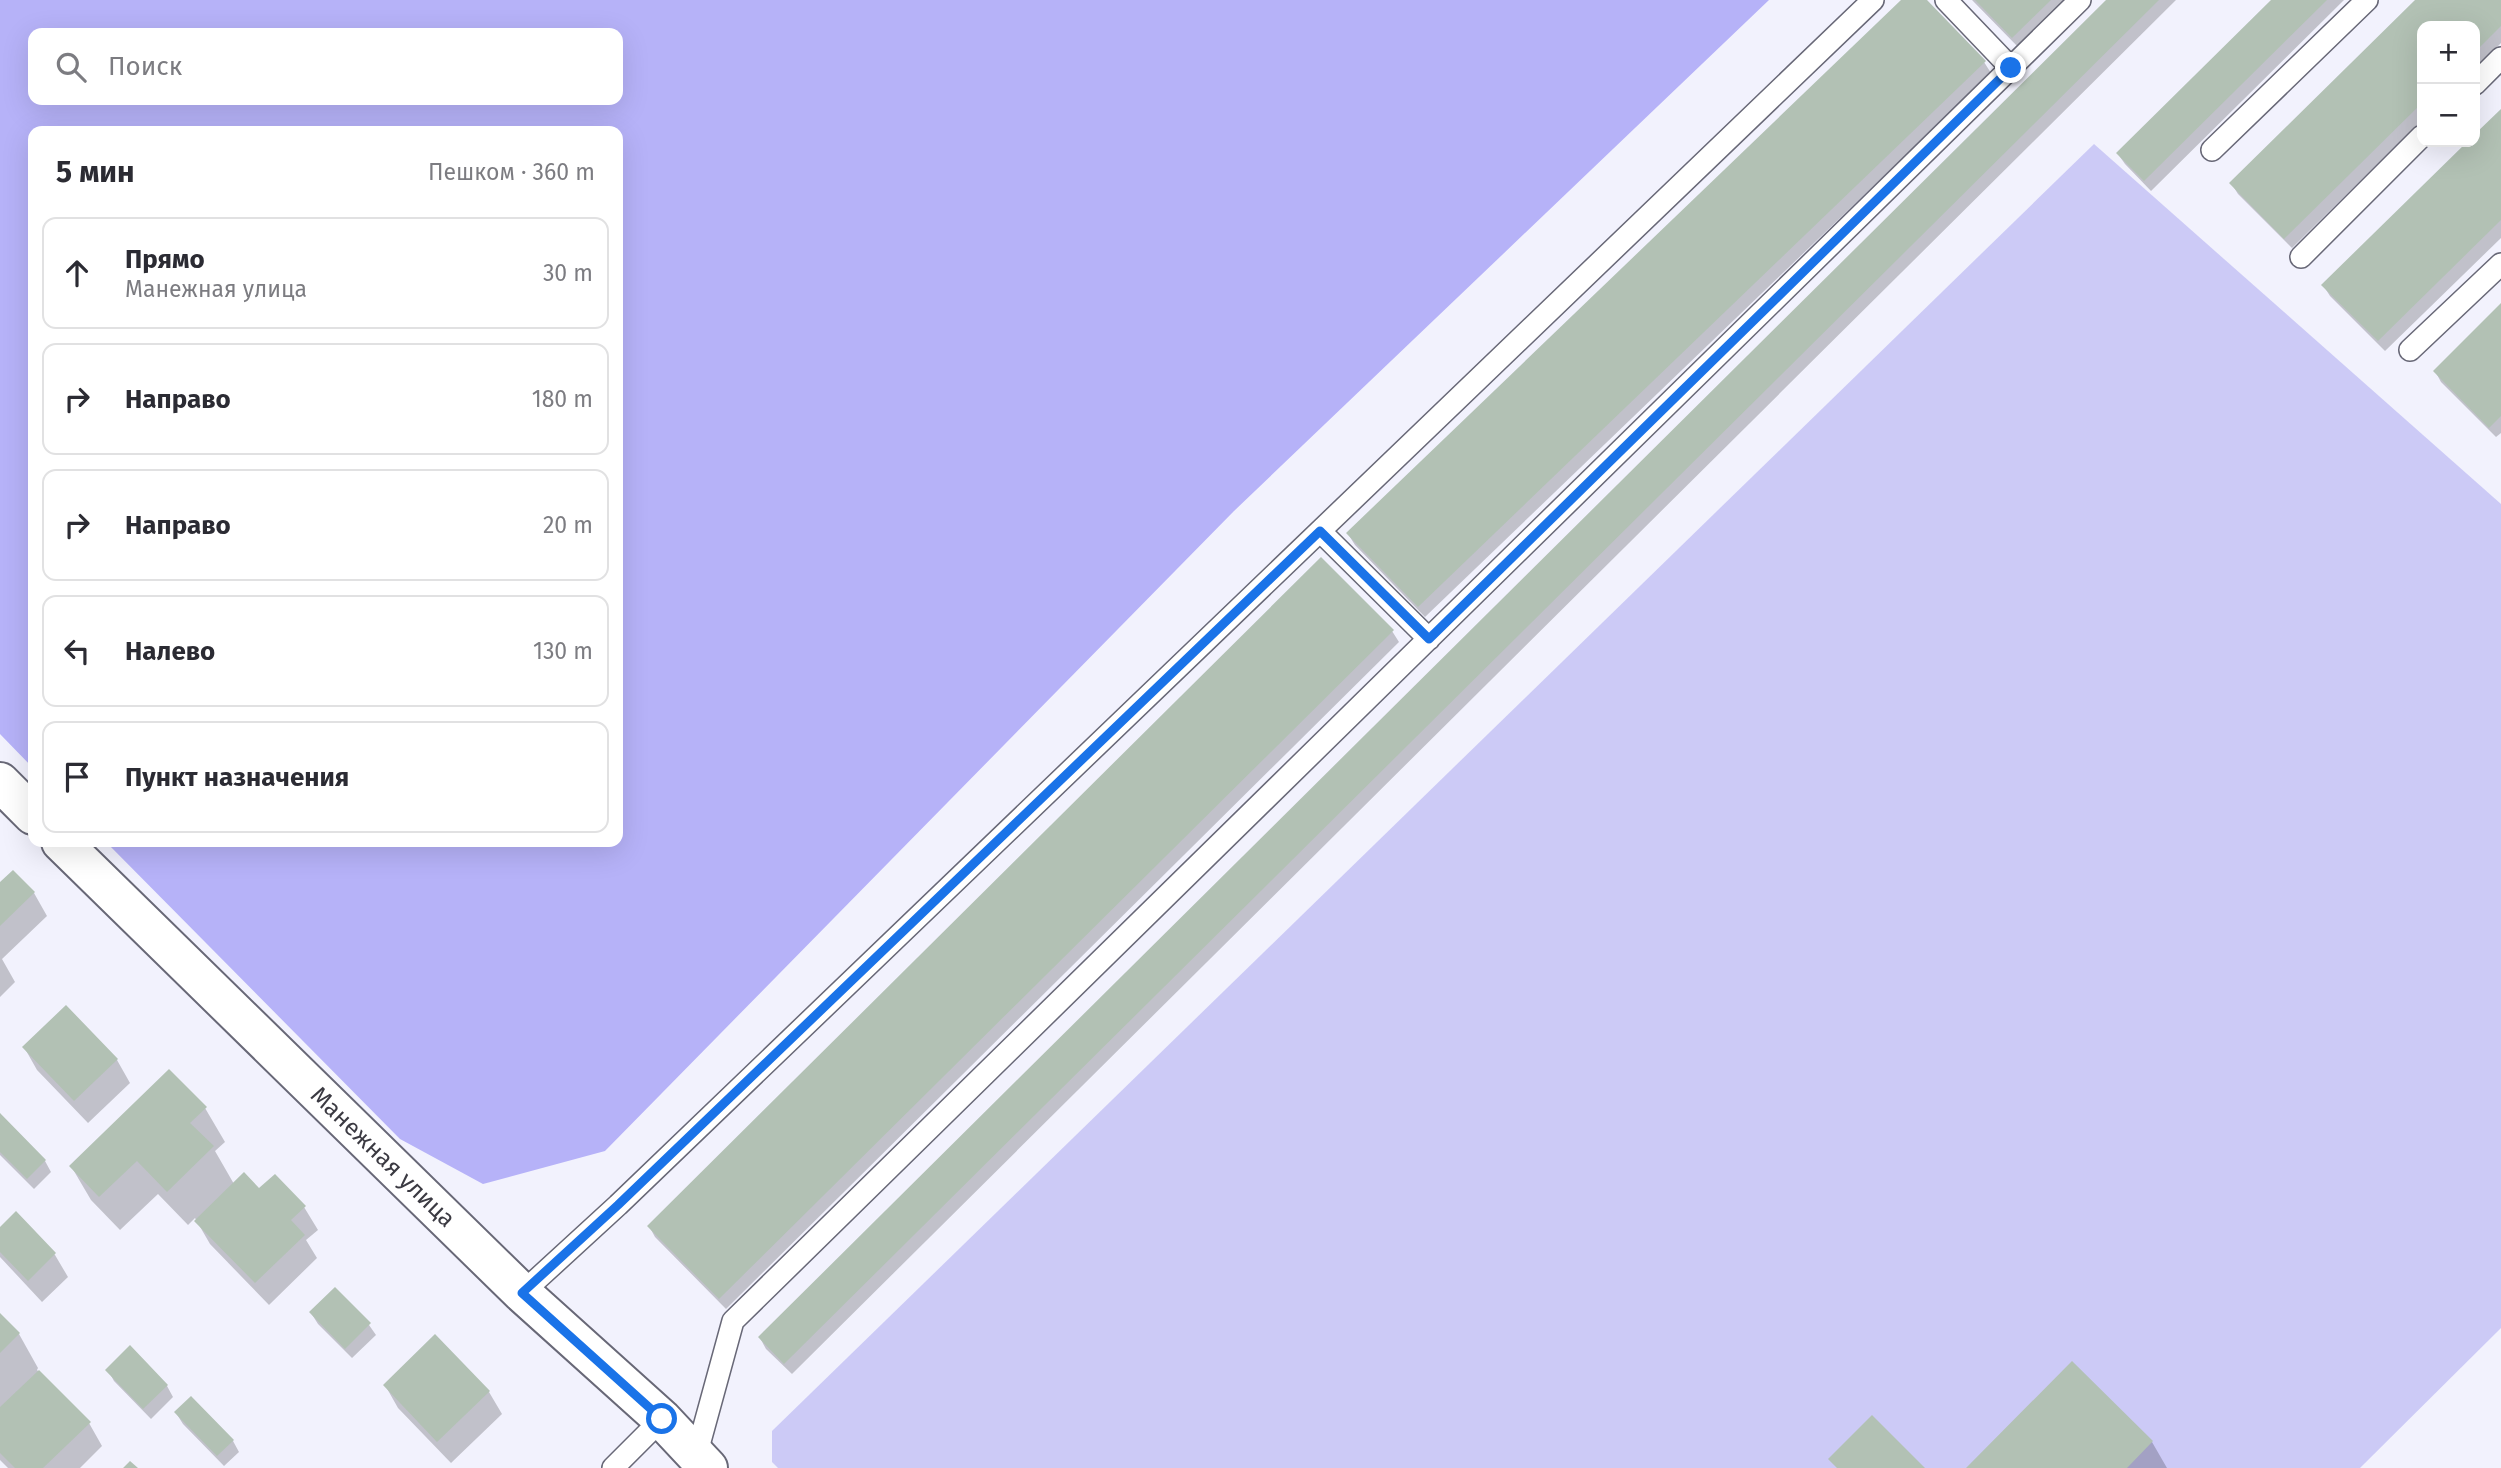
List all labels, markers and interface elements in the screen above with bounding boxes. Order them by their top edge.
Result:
map controls [2417,21,2480,147]
button: + [2417,21,2480,84]
search box [28,28,623,105]
icon: search [52,48,90,86]
text: Поиск [108,51,182,82]
route end [1995,52,2026,83]
button: − [2417,84,2480,147]
text: 5 мин [56,154,135,190]
text: Пешком · 360 m [428,158,595,186]
text: Прямо [125,244,205,275]
icon: ahead [58,254,96,292]
text: 30 m [543,259,593,287]
text: Манежная улица [125,275,307,303]
icon: right [58,380,96,418]
text: Направо [125,384,231,415]
text: 180 m [532,385,593,413]
icon: right [58,506,96,544]
text: Направо [125,510,231,541]
text: 20 m [543,511,593,539]
icon: left [58,632,96,670]
text: Налево [125,636,215,667]
text: 130 m [533,637,593,665]
icon: arrive [58,758,96,796]
text: Пункт назначения [125,762,349,793]
street label: Манежная улица [305,1081,461,1233]
route start [646,1403,677,1434]

